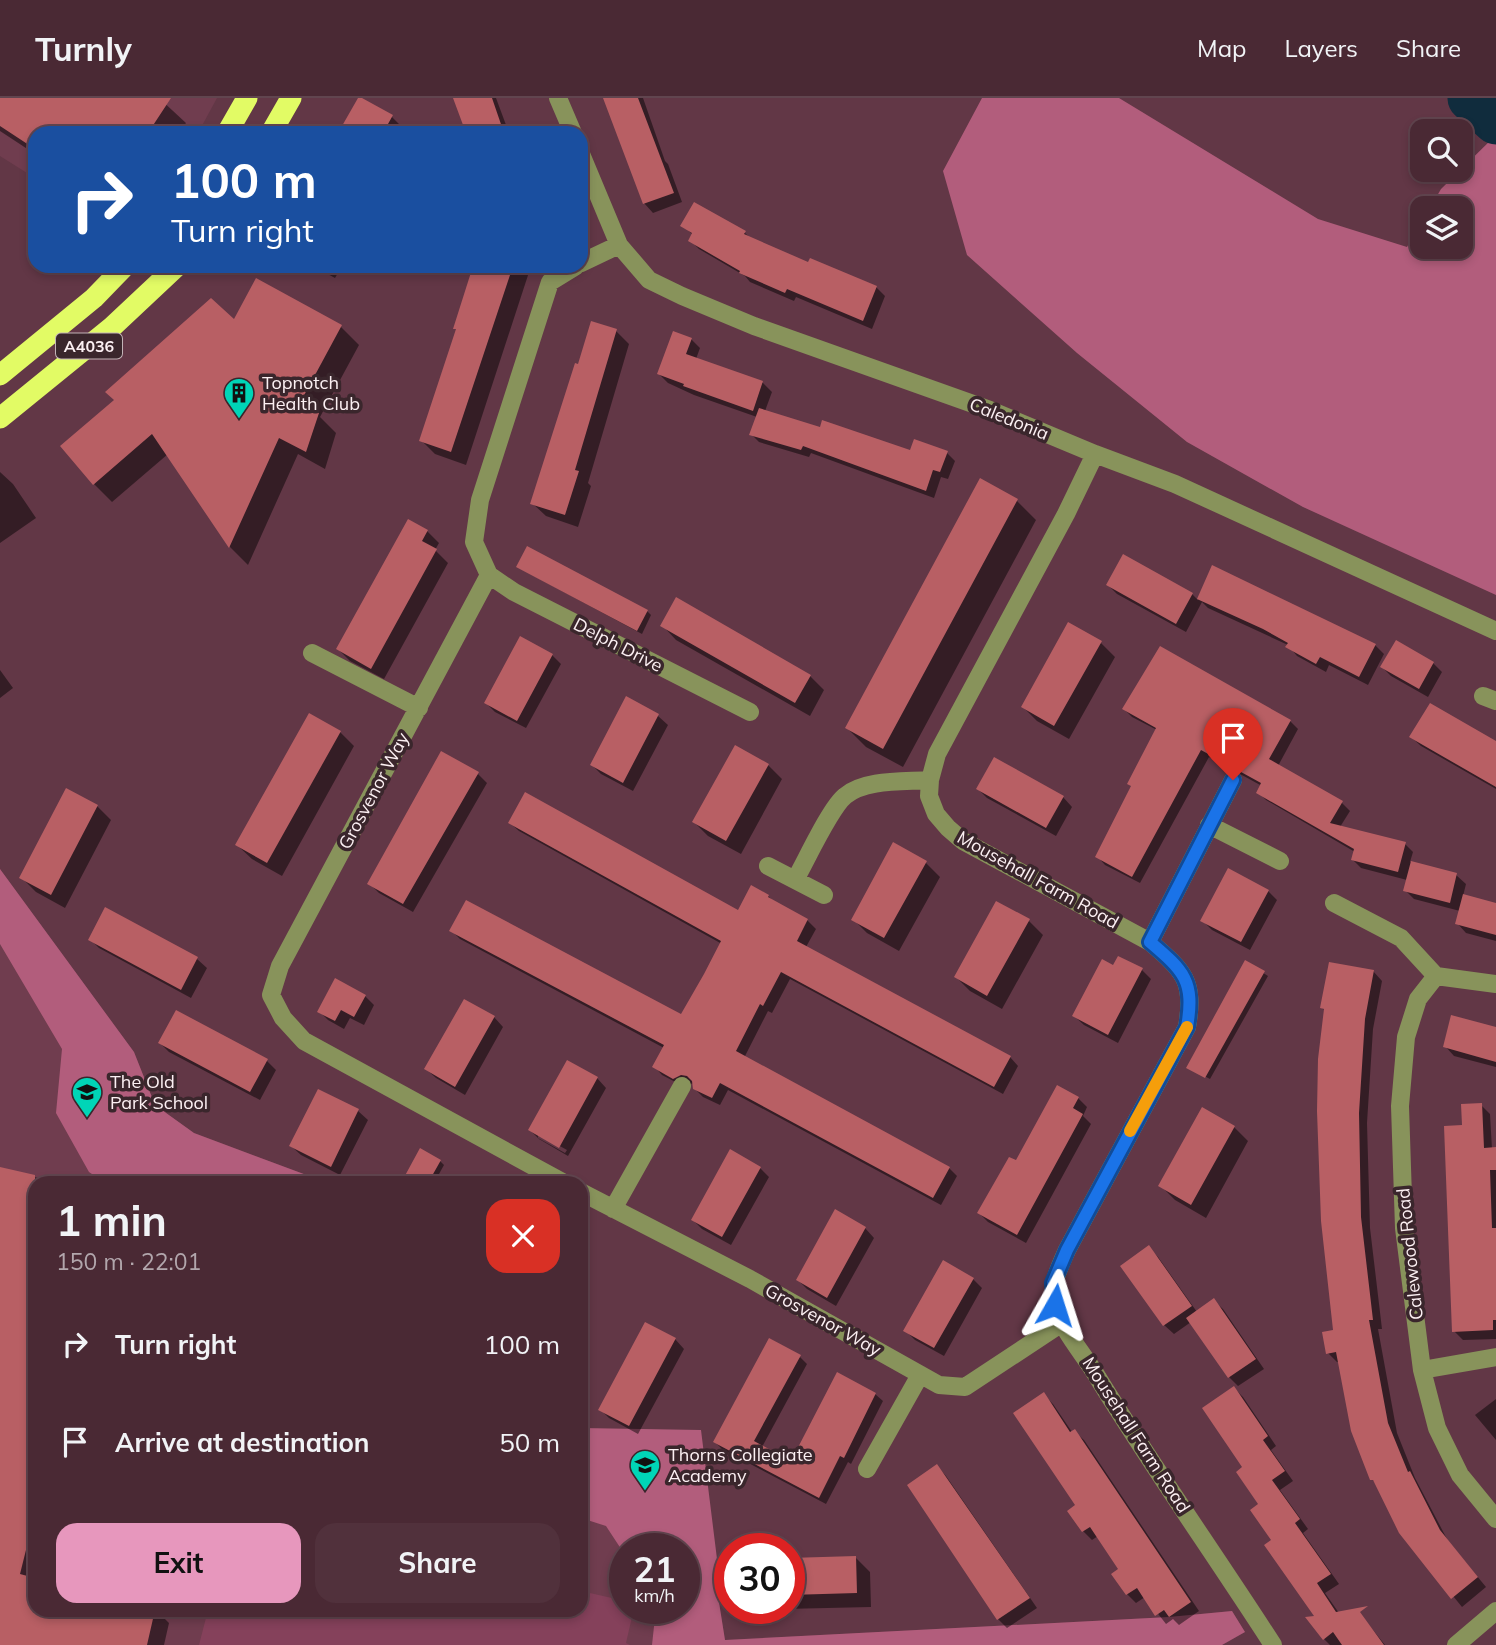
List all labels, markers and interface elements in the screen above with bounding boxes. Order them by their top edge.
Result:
text: Turnly [35,28,132,69]
text: Map [1197,33,1246,63]
text: Layers [1284,33,1358,63]
text: Share [1396,33,1461,63]
map controls [1410,119,1473,259]
button: search [1410,119,1473,182]
text: 100 m [171,149,317,210]
icon: right [56,154,147,245]
button: layers [1410,196,1473,259]
text: Turn right [171,210,314,250]
road number: A4036 [56,334,122,358]
place label: Topnotch Health Club [262,371,360,415]
building icon: Topnotch Health Club [222,376,256,420]
street label: Caledonia [966,392,1052,445]
street label: Delph Drive [570,612,667,677]
pin [1203,708,1263,780]
icon: arrive [1214,719,1252,757]
street label: Grosvenor Way [333,728,414,853]
street label: Mousehall Farm Road [953,826,1123,934]
place label: The Old Park School [110,1070,208,1114]
school or university icon: The Old Park School [70,1075,104,1119]
street label: Calewood Road [1391,1187,1428,1321]
text: 1 min [56,1194,167,1247]
button: close [486,1199,560,1273]
text: 150 m · 22:01 [56,1247,201,1276]
position arrow [1018,1268,1092,1342]
street label: Grosvenor Way [761,1278,886,1361]
icon: right [56,1325,94,1363]
text: Turn right [115,1328,236,1361]
text: 100 m [484,1328,560,1361]
street label: Mousehall Farm Road [1077,1352,1195,1517]
icon: arrive [56,1423,94,1461]
text: Arrive at destination [115,1426,370,1459]
text: 50 m [499,1426,560,1459]
place label: Thorns Collegiate Academy [668,1443,813,1487]
school or university icon: Thorns Collegiate Academy [628,1448,662,1492]
button: Exit [56,1523,301,1603]
button: Share [315,1523,560,1603]
speed limit sign: 30 [714,1533,805,1624]
text: 21 [633,1547,676,1591]
text: km/h [634,1584,675,1607]

